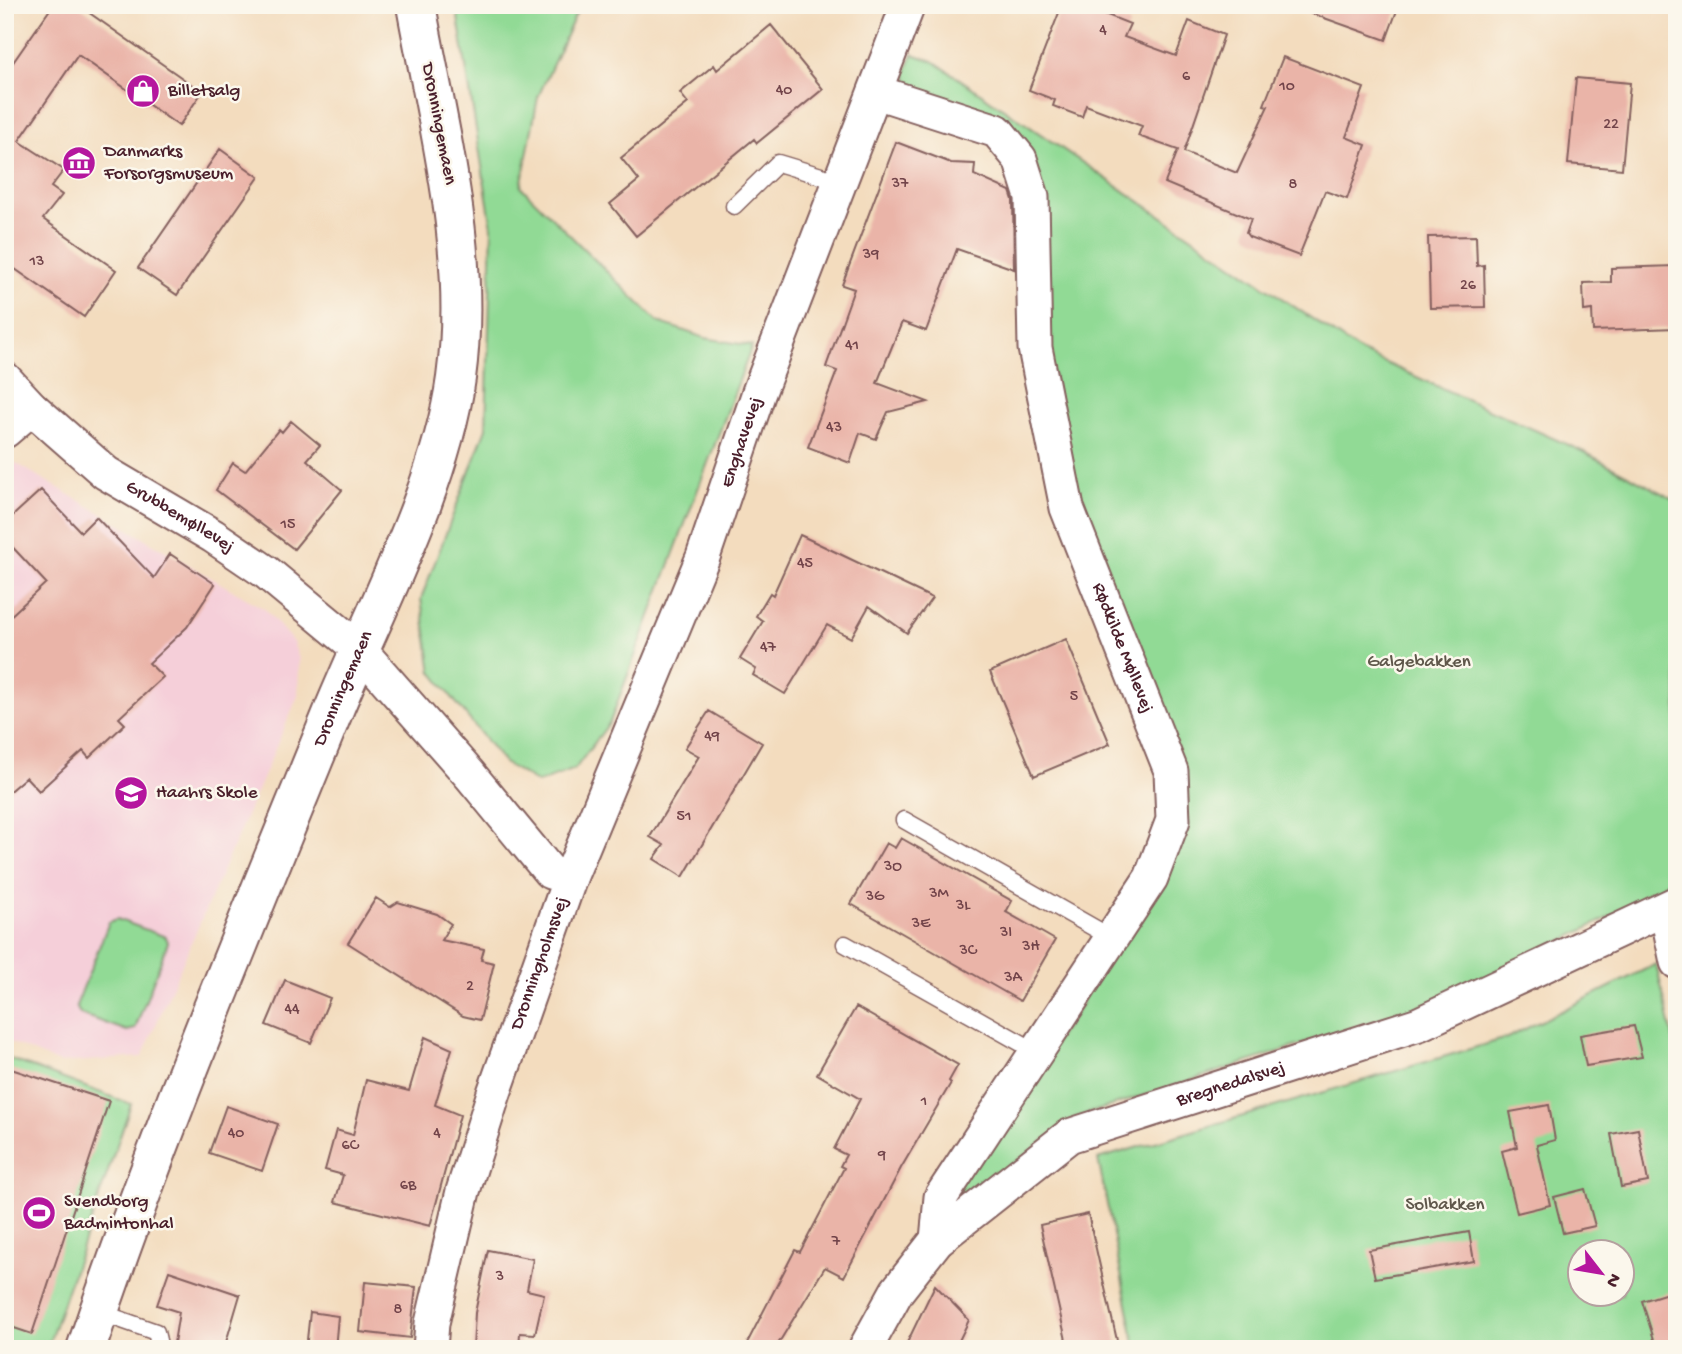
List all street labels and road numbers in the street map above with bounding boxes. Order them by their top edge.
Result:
street label: Dronningemaen [415,59,461,187]
street label: Enghavevej [716,394,768,491]
street label: Grubbemøllevej [121,476,239,559]
street label: Rødkilde Møllevej [1086,580,1158,717]
street label: Dronningemaen [308,627,378,752]
street label: Dronningholmsvej [505,894,574,1035]
street label: Bregnedalsvej [1173,1056,1288,1113]

